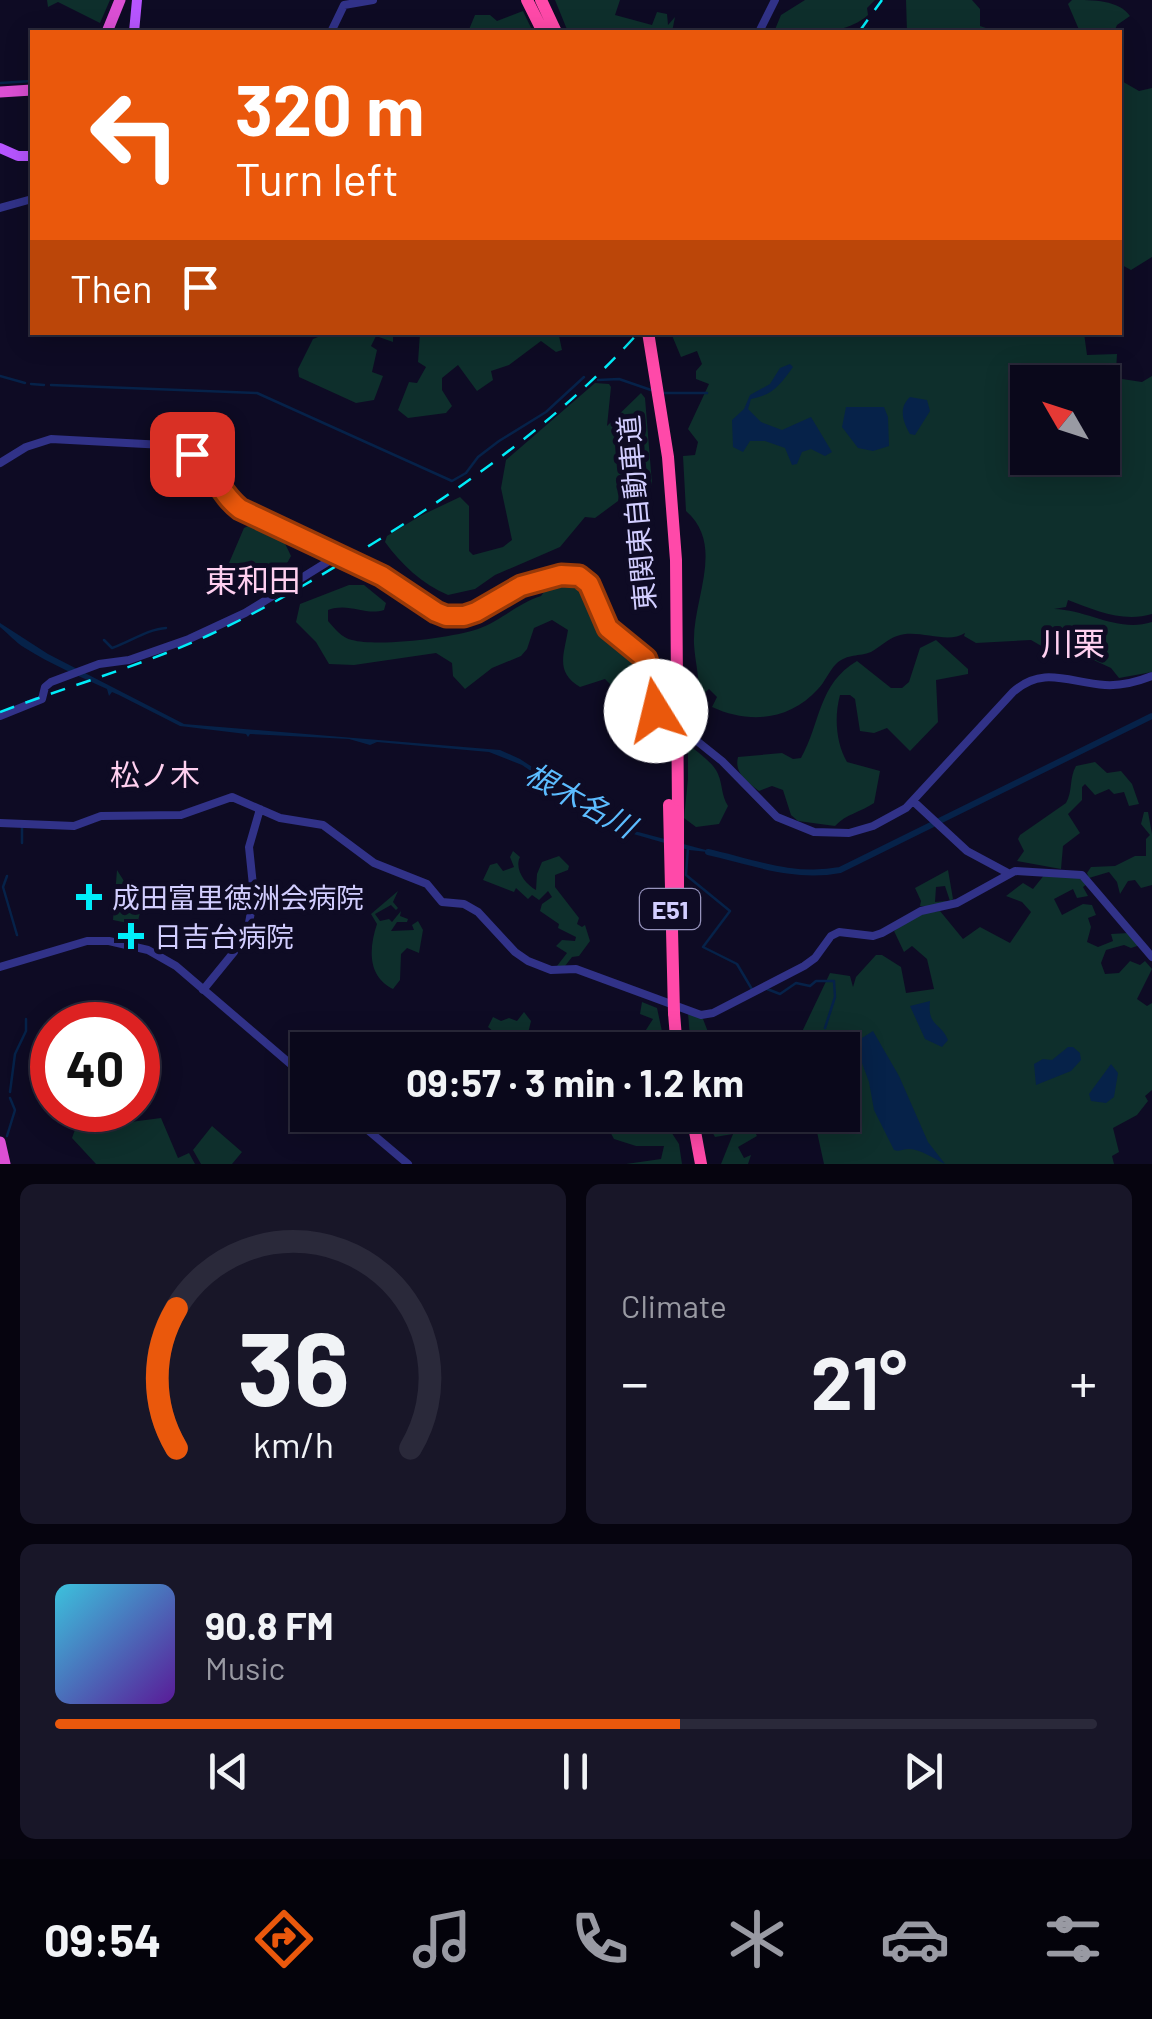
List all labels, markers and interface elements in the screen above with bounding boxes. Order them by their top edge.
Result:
text: 320 m [235,66,424,150]
icon: left [70,70,200,200]
text: Turn left [235,151,399,205]
icon: arrive [173,260,228,315]
text: Then [70,265,153,311]
north arrow [1010,365,1120,475]
map controls [1010,365,1120,475]
pin [150,412,235,497]
street label: 東関東自動車道 [611,414,661,612]
icon: arrive [165,427,220,482]
district label: 東和田 [205,560,301,598]
district label: 川栗 [1041,623,1105,661]
position arrow [604,659,708,763]
water label: 根木名川 [520,754,645,845]
district label: 松ノ木 [110,756,200,792]
place label: 成田富里徳洲会病院 [112,880,364,914]
marker: 成田富里徳洲会病院 [76,884,102,910]
road number: E51 [640,889,700,929]
place label: 日吉台病院 [154,919,294,953]
marker: 日吉台病院 [118,923,144,949]
speed limit sign: 40 [30,1002,160,1132]
text: 09:57 · 3 min · 1.2 km [406,1059,744,1105]
text: Climate [621,1286,727,1324]
text: 36 [237,1302,349,1427]
text: 21° [811,1335,907,1425]
text: − [621,1348,649,1414]
text: + [1069,1348,1097,1414]
text: km/h [253,1422,333,1465]
text: 90.8 FM [205,1602,334,1648]
text: Music [205,1648,285,1686]
icon: previous [201,1744,256,1799]
icon: pause [548,1744,603,1799]
icon: next [896,1744,951,1799]
icon: directions [249,1904,319,1974]
icon: music [407,1904,477,1974]
icon: phone [565,1904,635,1974]
icon: climate [722,1904,792,1974]
icon: car [880,1904,950,1974]
icon: filters [1038,1904,1108,1974]
text: 09:54 [44,1912,161,1966]

